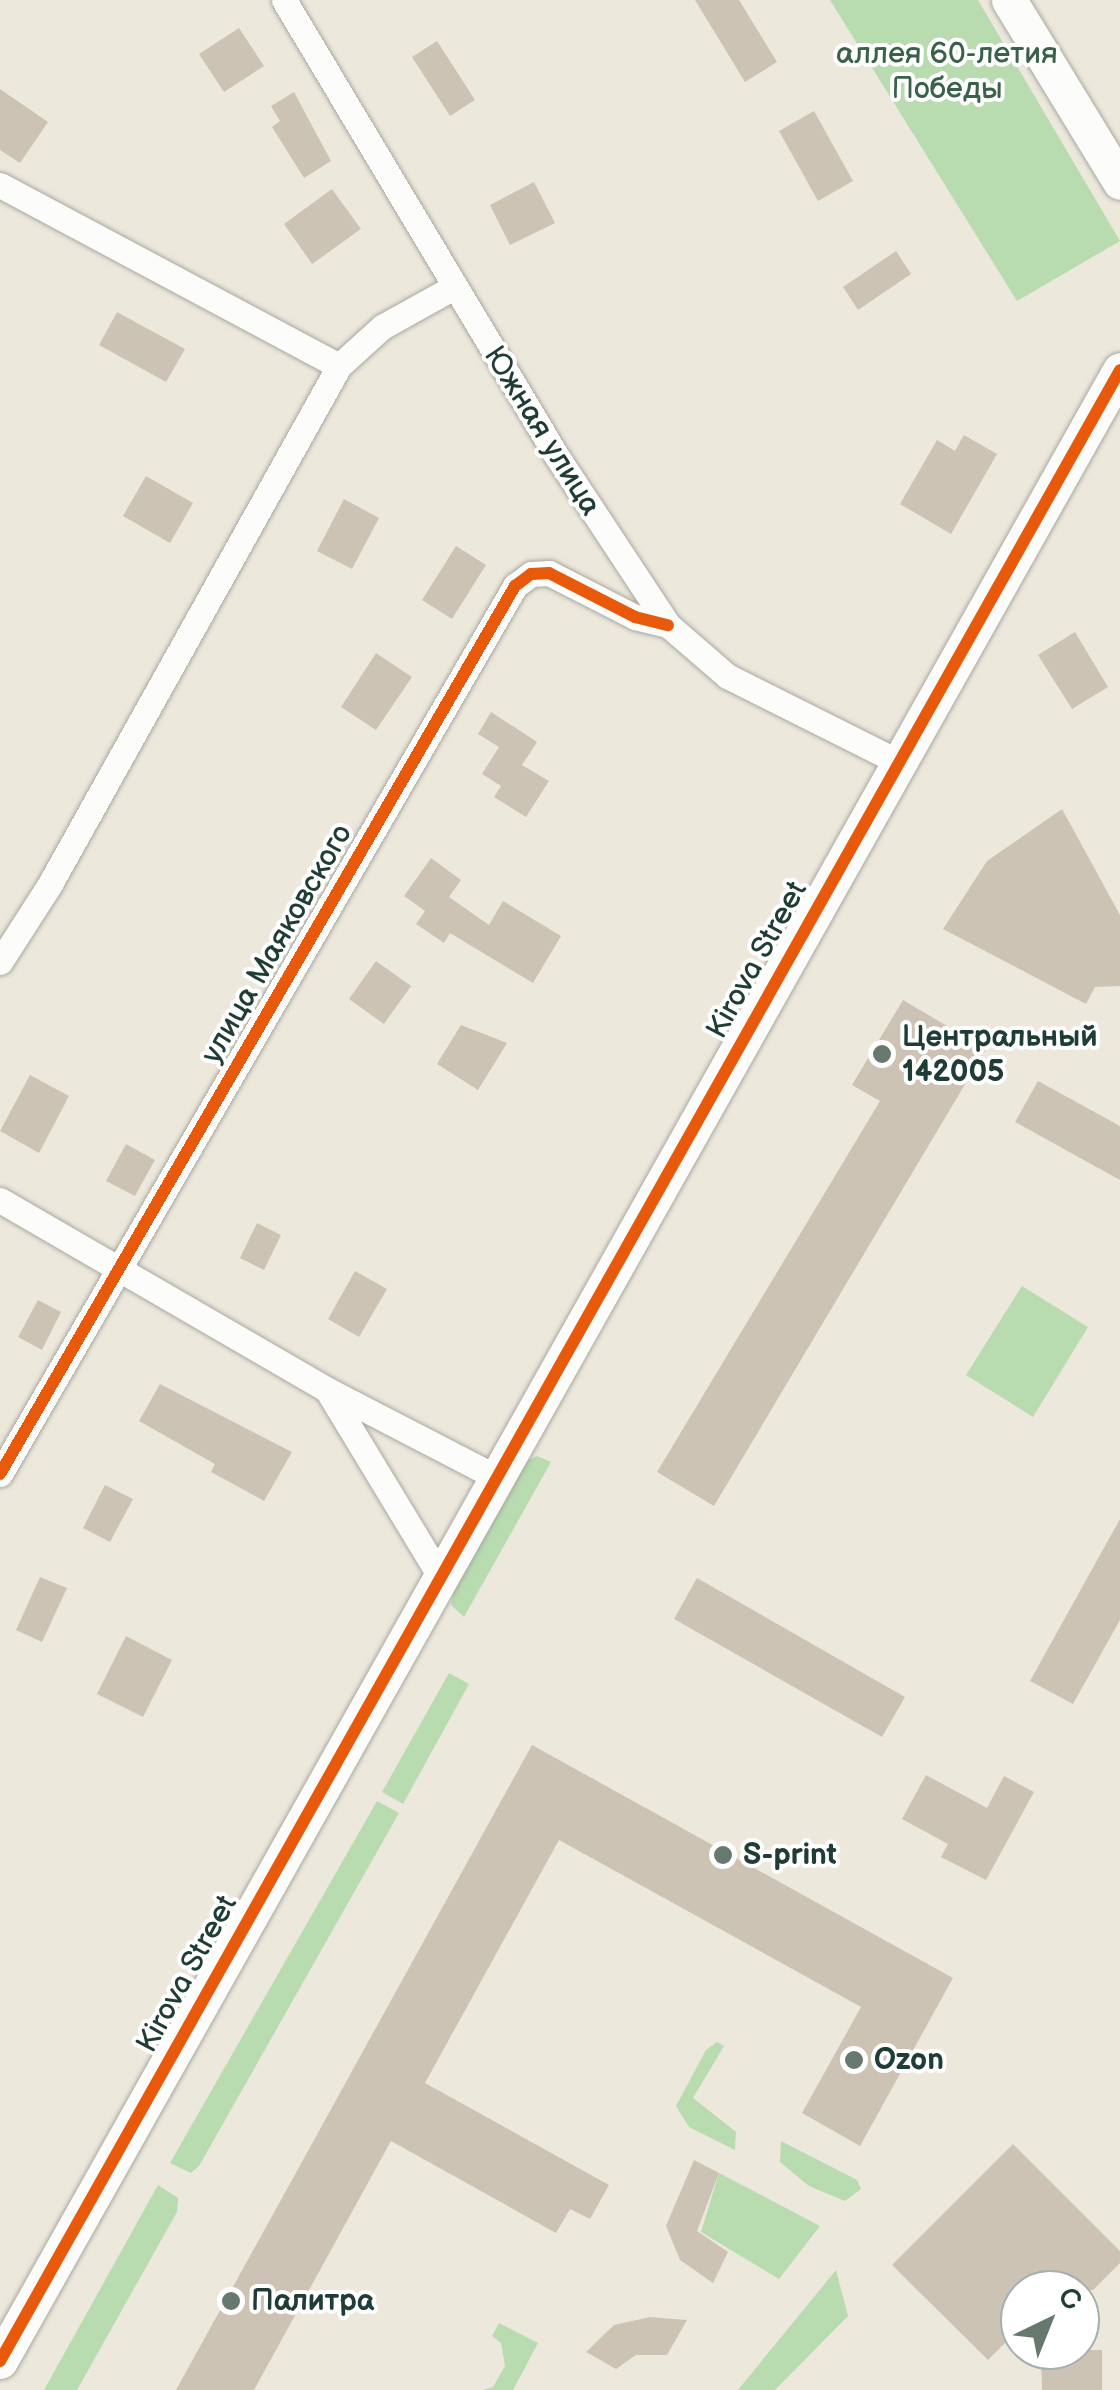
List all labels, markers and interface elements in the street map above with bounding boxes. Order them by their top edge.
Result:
park label: аллея 60-летия Победы [836,36,1058,106]
street label: Южная улица [476,340,608,522]
street label: улица Маяковского [194,818,360,1070]
street label: Kirova Street [699,875,815,1045]
place label: Центральный 142005 [902,1019,1098,1090]
marker: Центральный 142005 [871,1043,893,1065]
place label: S-print [743,1837,837,1873]
marker: S-print [712,1844,734,1866]
street label: Kirova Street [129,1889,245,2059]
place label: Ozon [874,2042,944,2078]
marker: Ozon [843,2049,865,2071]
north arrow [1000,2270,1100,2370]
text: С [1051,2280,1088,2318]
place label: Палитра [251,2283,374,2319]
marker: Палитра [220,2290,242,2312]

